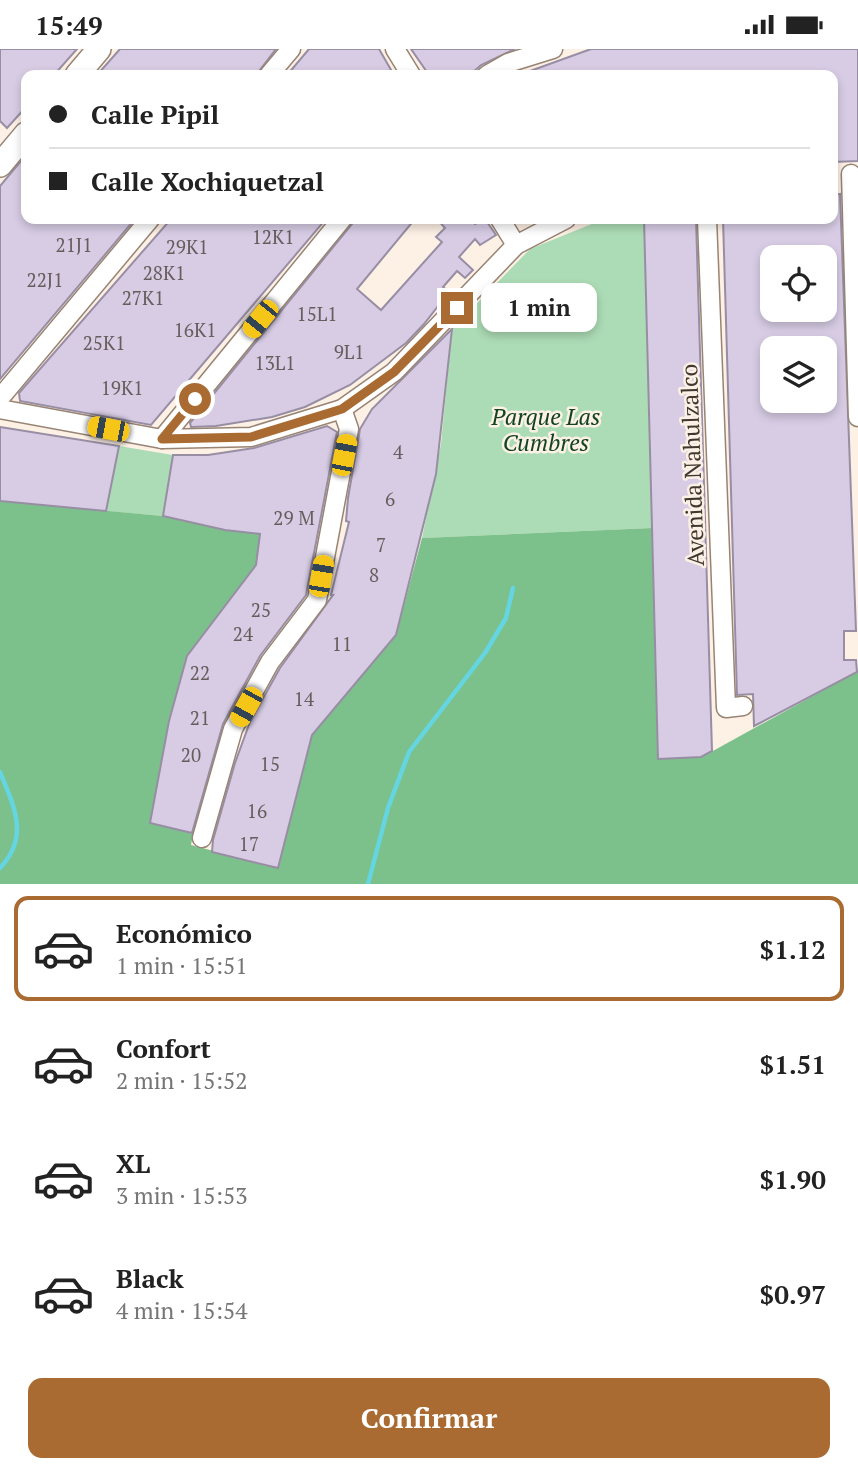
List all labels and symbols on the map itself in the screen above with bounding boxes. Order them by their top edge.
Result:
house number: 12K1 [252,224,294,249]
house number: 21J1 [56,232,92,257]
house number: 29K1 [166,234,208,259]
house number: 28K1 [143,260,185,285]
house number: 22J1 [27,267,63,292]
callout: 1 min [482,283,597,333]
house number: 27K1 [122,285,164,310]
route end [441,292,473,324]
car [239,296,282,342]
house number: 15L1 [297,301,337,326]
house number: 16K1 [174,317,216,342]
house number: 25K1 [83,330,125,355]
house number: 9L1 [334,339,364,364]
house number: 13L1 [255,350,295,375]
street label: Avenida Nahulzalco [673,363,711,567]
house number: 19K1 [101,375,143,400]
route start [179,383,211,415]
park label: Parque Las Cumbres [491,401,600,458]
car [86,415,131,443]
car [330,432,359,478]
house number: 4 [393,439,404,464]
house number: 6 [385,486,395,511]
house number: 29 M [273,505,315,530]
house number: 7 [376,532,386,557]
car [308,553,335,599]
house number: 8 [369,562,379,587]
house number: 25 [251,597,271,622]
house number: 24 [233,621,254,646]
house number: 11 [332,631,352,656]
house number: 22 [190,660,210,685]
car [227,684,266,730]
house number: 14 [294,686,315,711]
house number: 21 [190,705,210,730]
house number: 20 [181,742,201,767]
house number: 15 [260,751,280,776]
house number: 16 [247,798,267,823]
house number: 17 [239,831,259,856]

